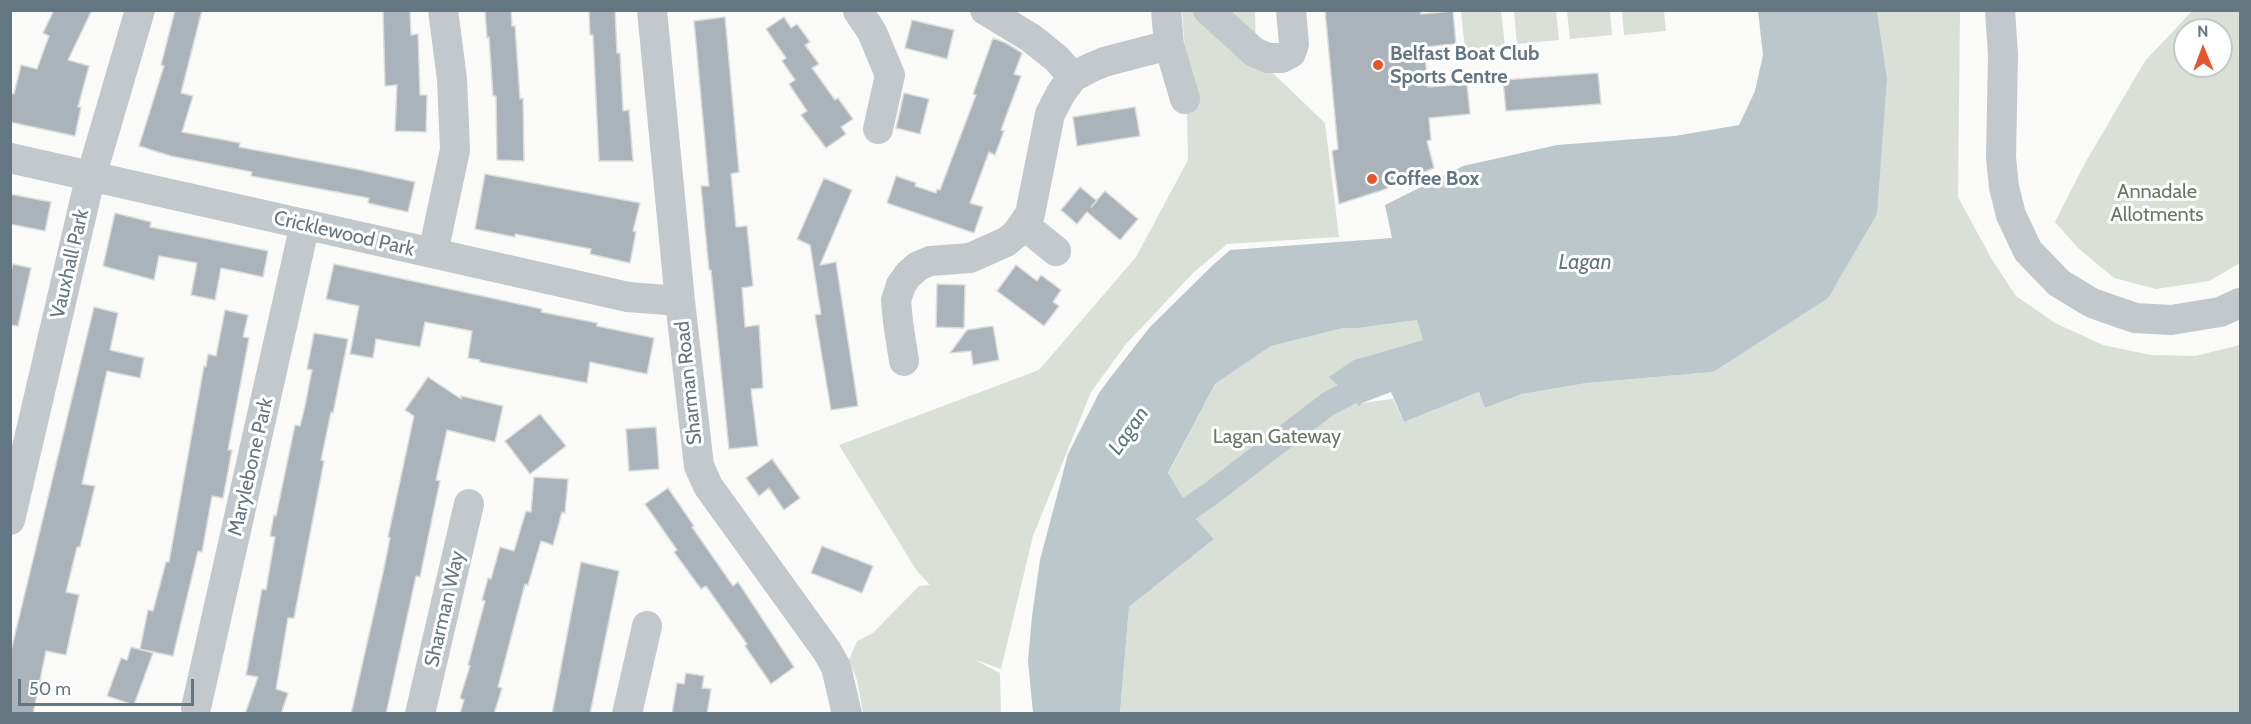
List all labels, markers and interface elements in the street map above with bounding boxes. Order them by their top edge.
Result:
north arrow [2173,18,2233,78]
text: N [2197,22,2209,41]
place label: Belfast Boat Club Sports Centre [1390,42,1539,89]
marker: Belfast Boat Club Sports Centre [1371,58,1385,72]
place label: Coffee Box [1384,167,1479,191]
marker: Coffee Box [1365,172,1379,186]
park label: Annadale Allotments [2111,180,2203,227]
street label: Cricklewood Park [271,206,417,262]
street label: Vauxhall Park [46,207,94,321]
water label: Lagan [1559,250,1611,276]
street label: Sharman Road [671,320,707,446]
street label: Marylebone Park [223,396,279,538]
water label: Lagan [1103,402,1155,460]
park label: Lagan Gateway [1213,425,1341,449]
street label: Sharman Way [420,549,470,669]
scale bar [21,667,196,705]
text: 50 m [29,678,71,700]

